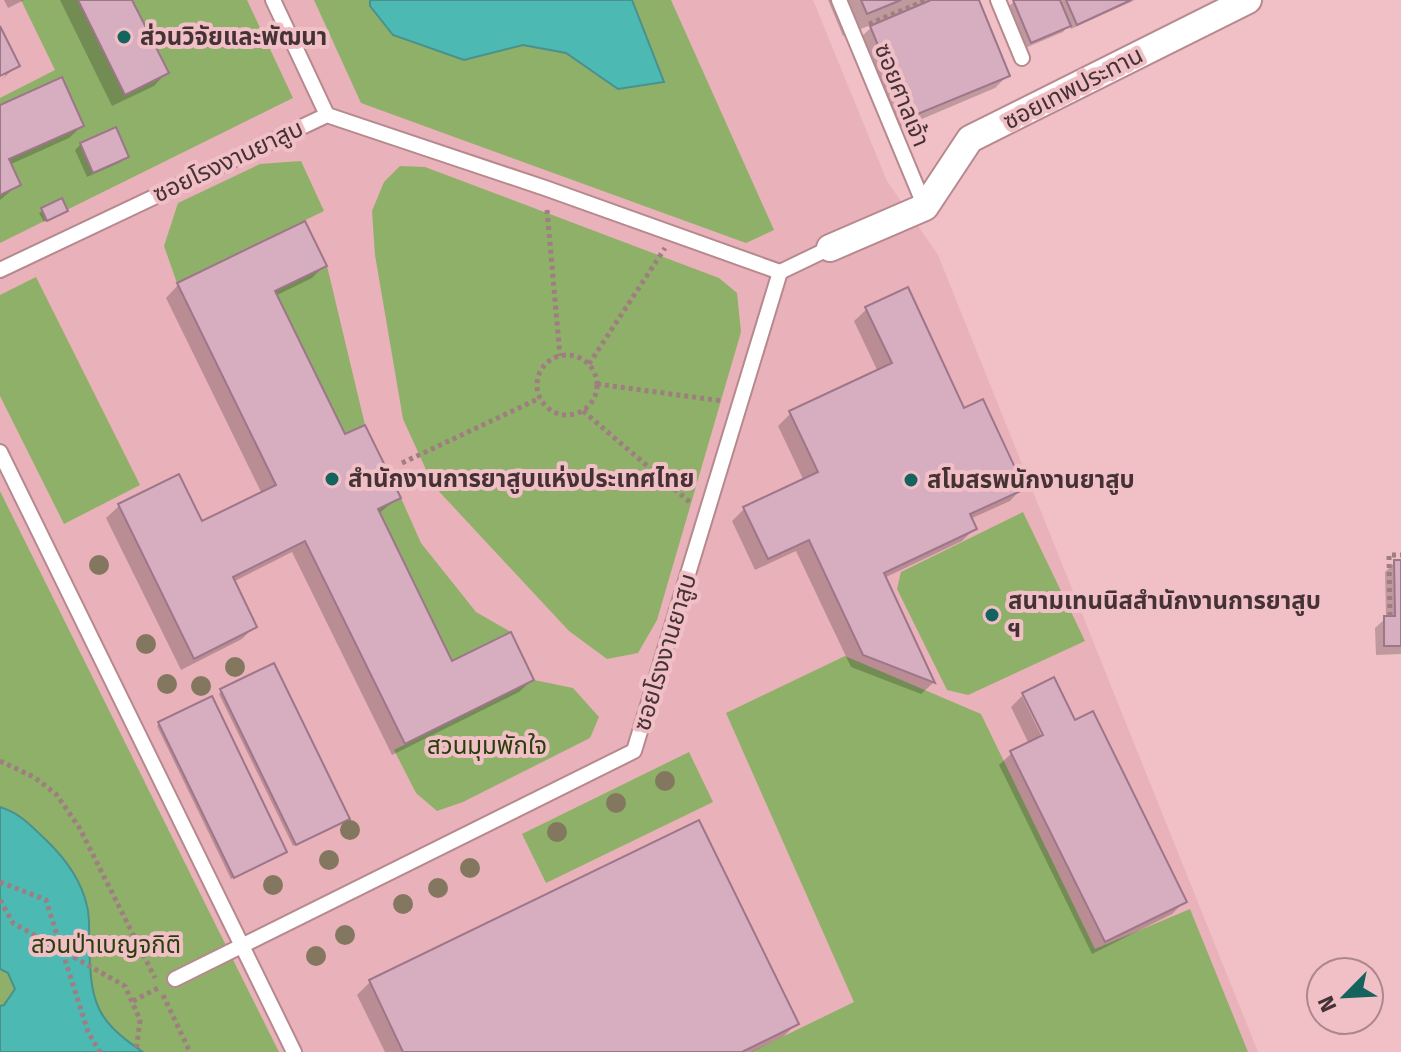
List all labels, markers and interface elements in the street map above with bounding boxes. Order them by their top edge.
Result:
place label: ส่วนวิจัยและพัฒนา [140,23,327,51]
marker: ส่วนวิจัยและพัฒนา [115,28,133,46]
street label: ซอยศาลเจ้า [869,39,935,151]
street label: ซอยเทพประทาน [998,41,1148,135]
street label: ซอยโรงงานยาสูบ [148,114,308,209]
place label: สำนักงานการยาสูบแห่งประเทศไทย [348,465,694,494]
place label: สโมสรพนักงานยาสูบ [927,466,1135,495]
marker: สำนักงานการยาสูบแห่งประเทศไทย [323,470,341,488]
marker: สโมสรพนักงานยาสูบ [902,471,920,489]
street label: ซอยโรงงานยาสูบ [628,570,703,734]
place label: สนามเทนนิสสำนักงานการยาสูบ ฯ [1008,587,1321,643]
marker: สนามเทนนิสสำนักงานการยาสูบ ฯ [983,606,1001,624]
park label: สวนมุมพักใจ [427,732,547,761]
park label: สวนป่าเบญจกิติ [31,931,181,959]
north arrow [1305,956,1385,1036]
text: N [1312,992,1342,1016]

